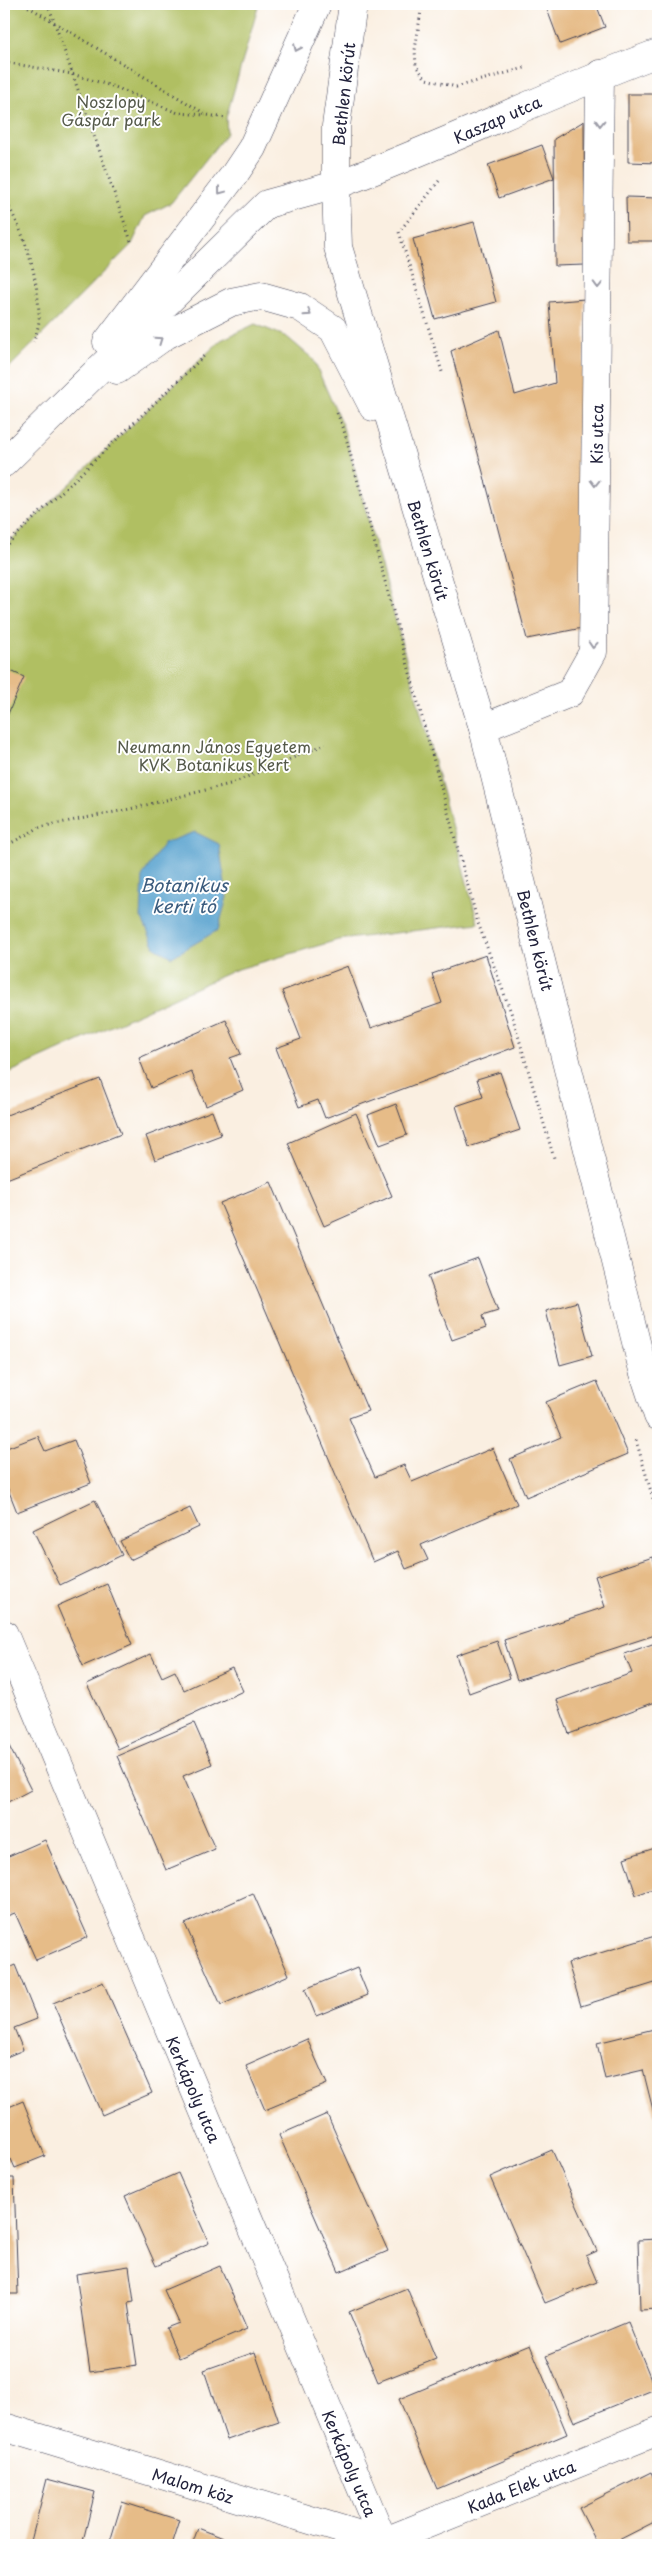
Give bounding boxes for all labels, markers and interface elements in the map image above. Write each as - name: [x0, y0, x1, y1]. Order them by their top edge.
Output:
- street label: Bethlen körút: [326, 41, 360, 147]
- one-way arrow: [293, 43, 303, 52]
- park label: Noszlopy Gáspár park: [61, 89, 161, 131]
- street label: Kaszap utca: [449, 89, 545, 149]
- one-way arrow: [595, 120, 605, 127]
- one-way arrow: [219, 185, 227, 194]
- one-way arrow: [593, 282, 603, 290]
- one-way arrow: [303, 307, 312, 316]
- one-way arrow: [154, 337, 163, 346]
- street label: Kis utca: [583, 404, 609, 464]
- one-way arrow: [590, 479, 601, 487]
- street label: Bethlen körút: [402, 497, 456, 604]
- one-way arrow: [588, 641, 599, 649]
- park label: Neumann János Egyetem KVK Botanikus Kert: [117, 734, 311, 776]
- water label: Botanikus kerti tó: [140, 871, 229, 919]
- street label: Bethlen körút: [512, 887, 560, 994]
- street label: Kerkápoly utca: [161, 2032, 227, 2146]
- street label: Kerkápoly utca: [317, 2406, 383, 2520]
- street label: Kada Elek utca: [463, 2453, 579, 2519]
- street label: Malom köz: [149, 2461, 237, 2509]

